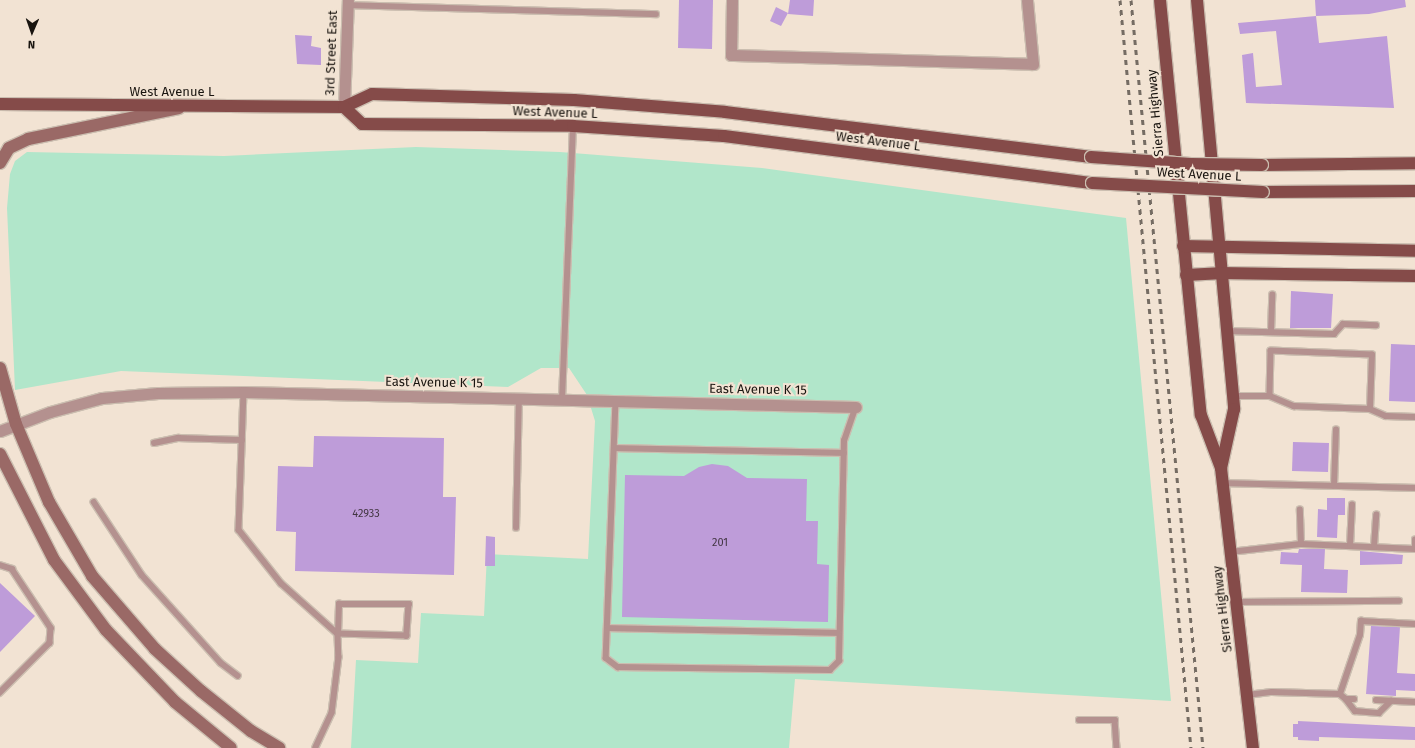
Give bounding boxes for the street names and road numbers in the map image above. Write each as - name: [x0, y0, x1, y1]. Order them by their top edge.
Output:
- street label: 3rd Street East: [323, 10, 341, 96]
- street label: Sierra Highway: [1144, 69, 1168, 157]
- street label: West Avenue L: [130, 84, 214, 100]
- street label: West Avenue L: [512, 104, 598, 122]
- street label: West Avenue L: [835, 129, 921, 155]
- street label: West Avenue L: [1156, 165, 1242, 185]
- street label: East Avenue K 15: [385, 374, 483, 392]
- street label: East Avenue K 15: [709, 381, 807, 399]
- street label: Sierra Highway: [1210, 565, 1236, 653]

